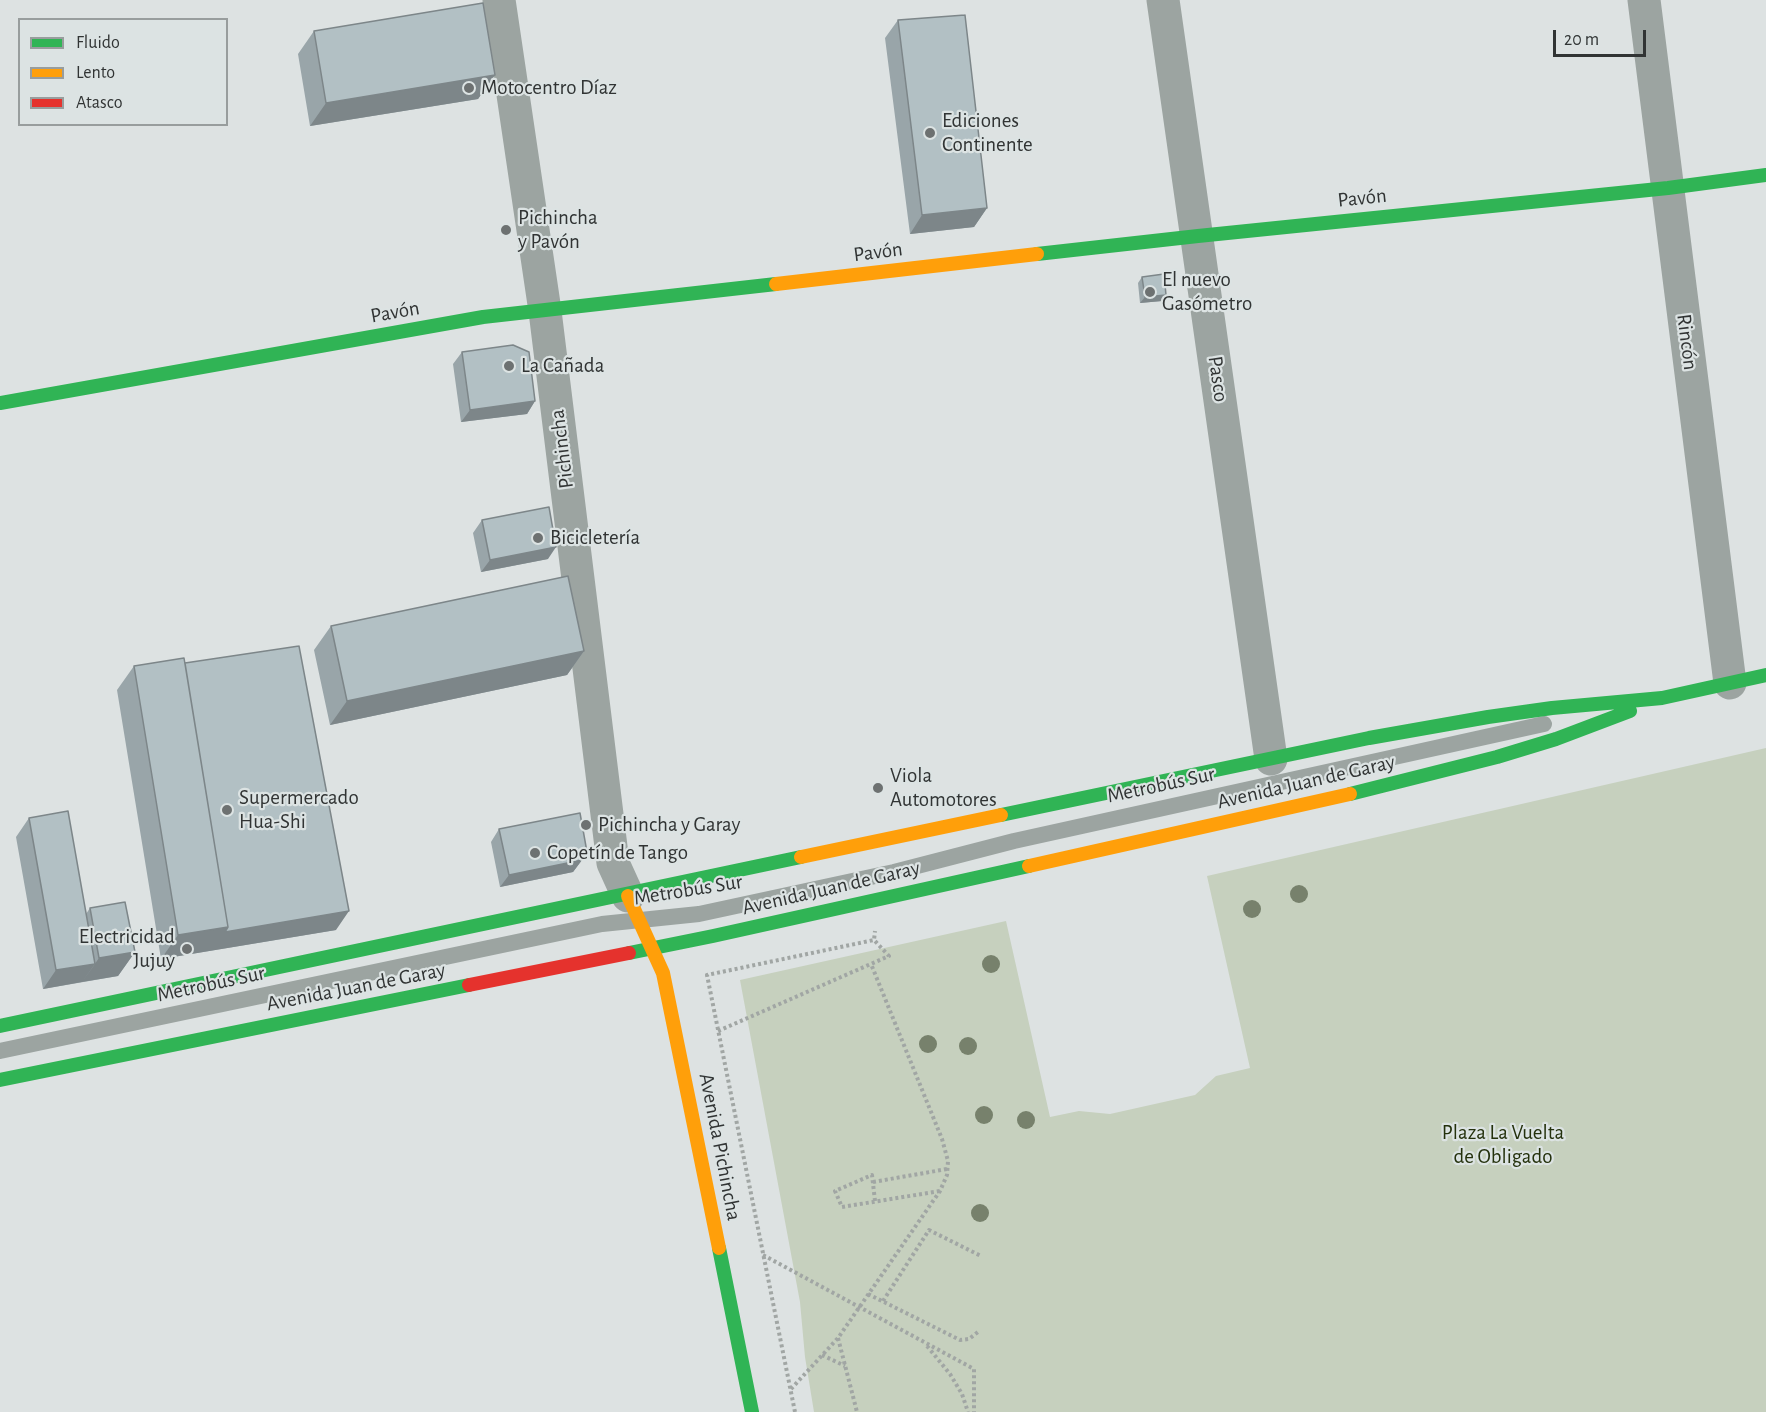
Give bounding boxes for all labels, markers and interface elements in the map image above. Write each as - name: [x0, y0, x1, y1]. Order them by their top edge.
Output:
- legend: [18, 18, 228, 126]
- scale bar: [1556, 18, 1649, 56]
- text: 20 m: [1564, 31, 1599, 49]
- text: Fluido: [76, 34, 120, 52]
- text: Lento: [76, 64, 115, 82]
- place label: Motocentro Díaz: [481, 75, 617, 101]
- marker: Motocentro Díaz: [462, 81, 476, 95]
- text: Atasco: [76, 94, 123, 112]
- place label: Ediciones Continente: [942, 108, 1033, 158]
- marker: Ediciones Continente: [923, 126, 937, 140]
- street label: Pavón: [1336, 183, 1388, 213]
- place label: Pichincha y Pavón: [518, 205, 598, 255]
- marker: Pichincha y Pavón: [499, 223, 513, 237]
- street label: Pavón: [852, 236, 904, 268]
- place label: El nuevo Gasómetro: [1162, 267, 1252, 317]
- marker: El nuevo Gasómetro: [1143, 285, 1157, 299]
- street label: Pavón: [369, 295, 421, 329]
- street label: Rincón: [1671, 312, 1703, 372]
- place label: La Cañada: [521, 353, 604, 379]
- street label: Pasco: [1202, 354, 1234, 404]
- marker: La Cañada: [502, 359, 516, 373]
- street label: Pichincha: [545, 408, 579, 490]
- place label: Bicicletería: [550, 525, 640, 551]
- marker: Bicicletería: [531, 531, 545, 545]
- street label: Avenida Juan de Garay: [1215, 749, 1397, 815]
- street label: Metrobús Sur: [1105, 761, 1217, 809]
- place label: Viola Automotores: [890, 763, 997, 813]
- marker: Viola Automotores: [871, 781, 885, 795]
- place label: Supermercado Hua-Shi: [239, 785, 359, 835]
- marker: Supermercado Hua-Shi: [220, 803, 234, 817]
- place label: Pichincha y Garay: [598, 812, 740, 838]
- marker: Pichincha y Garay: [579, 818, 593, 832]
- place label: Copetín de Tango: [547, 840, 688, 866]
- marker: Copetín de Tango: [528, 846, 542, 860]
- street label: Avenida Juan de Garay: [740, 855, 922, 921]
- street label: Metrobús Sur: [632, 869, 744, 911]
- place label: Electricidad Jujuy: [79, 924, 175, 974]
- marker: Electricidad Jujuy: [180, 942, 194, 956]
- street label: Avenida Juan de Garay: [264, 957, 448, 1017]
- street label: Metrobús Sur: [155, 960, 267, 1008]
- street label: Avenida Pichincha: [693, 1071, 747, 1223]
- park label: Plaza La Vuelta de Obligado: [1442, 1120, 1564, 1170]

